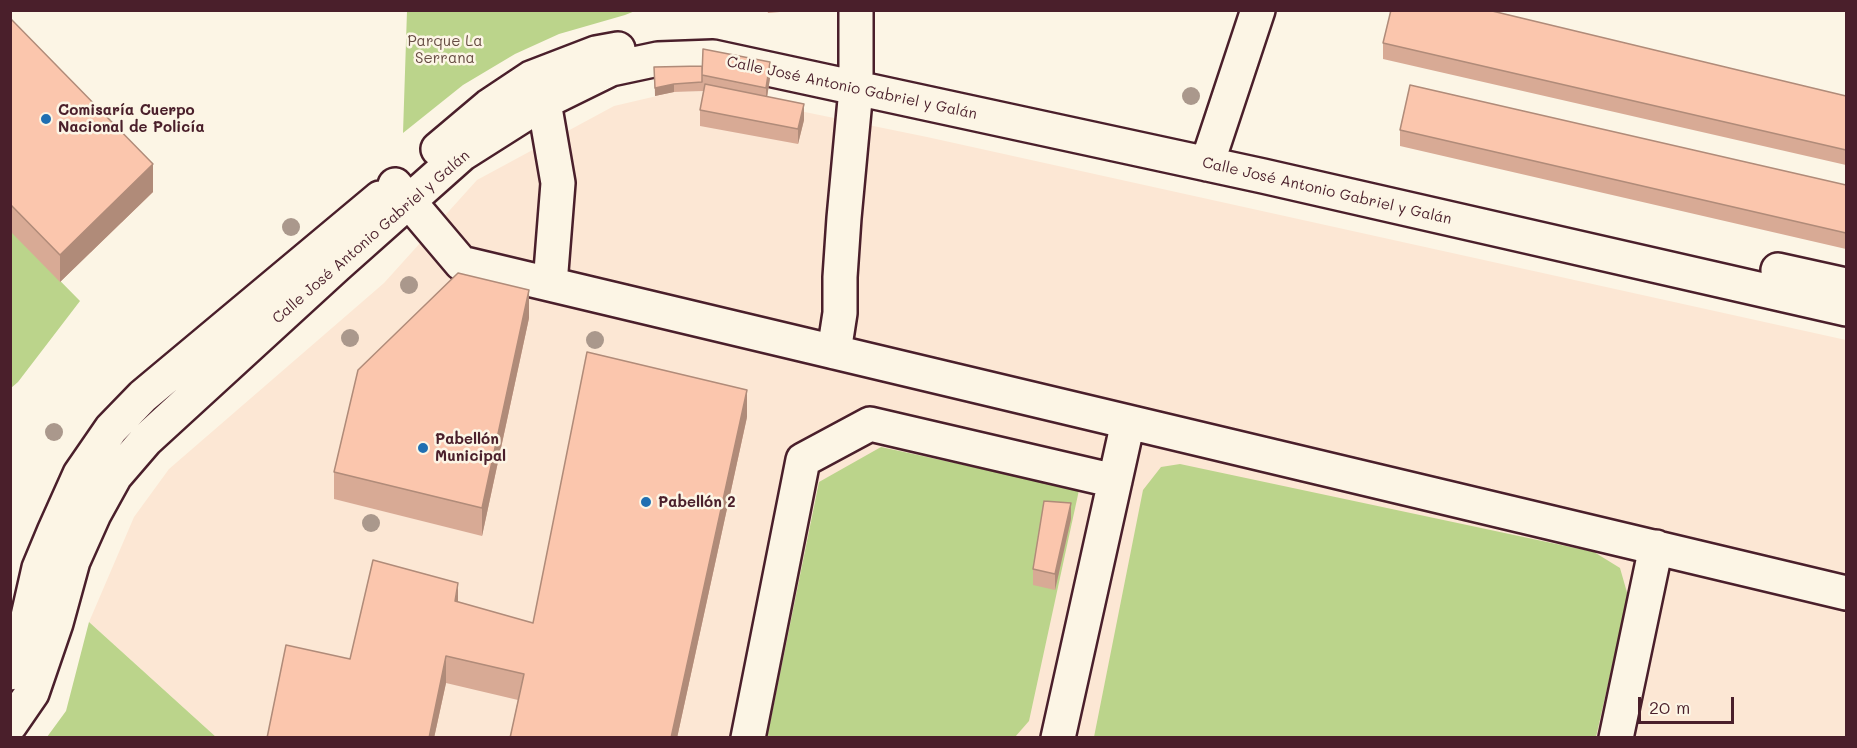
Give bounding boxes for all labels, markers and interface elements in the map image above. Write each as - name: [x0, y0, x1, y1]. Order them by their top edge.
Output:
- park label: Parque La Serrana: [407, 32, 483, 67]
- street label: Calle José Antonio Gabriel y Galán: [725, 53, 979, 123]
- place label: Comisaría Cuerpo Nacional de Policía: [58, 101, 205, 136]
- marker: Comisaría Cuerpo Nacional de Policía: [39, 112, 53, 126]
- street label: Calle José Antonio Gabriel y Galán: [269, 146, 473, 328]
- street label: Calle José Antonio Gabriel y Galán: [1201, 153, 1453, 229]
- place label: Pabellón Municipal: [435, 430, 506, 465]
- marker: Pabellón Municipal: [416, 441, 430, 455]
- place label: Pabellón 2: [658, 493, 736, 511]
- marker: Pabellón 2: [639, 495, 653, 509]
- scale bar: [1641, 685, 1737, 723]
- text: 20 m: [1649, 695, 1690, 719]

